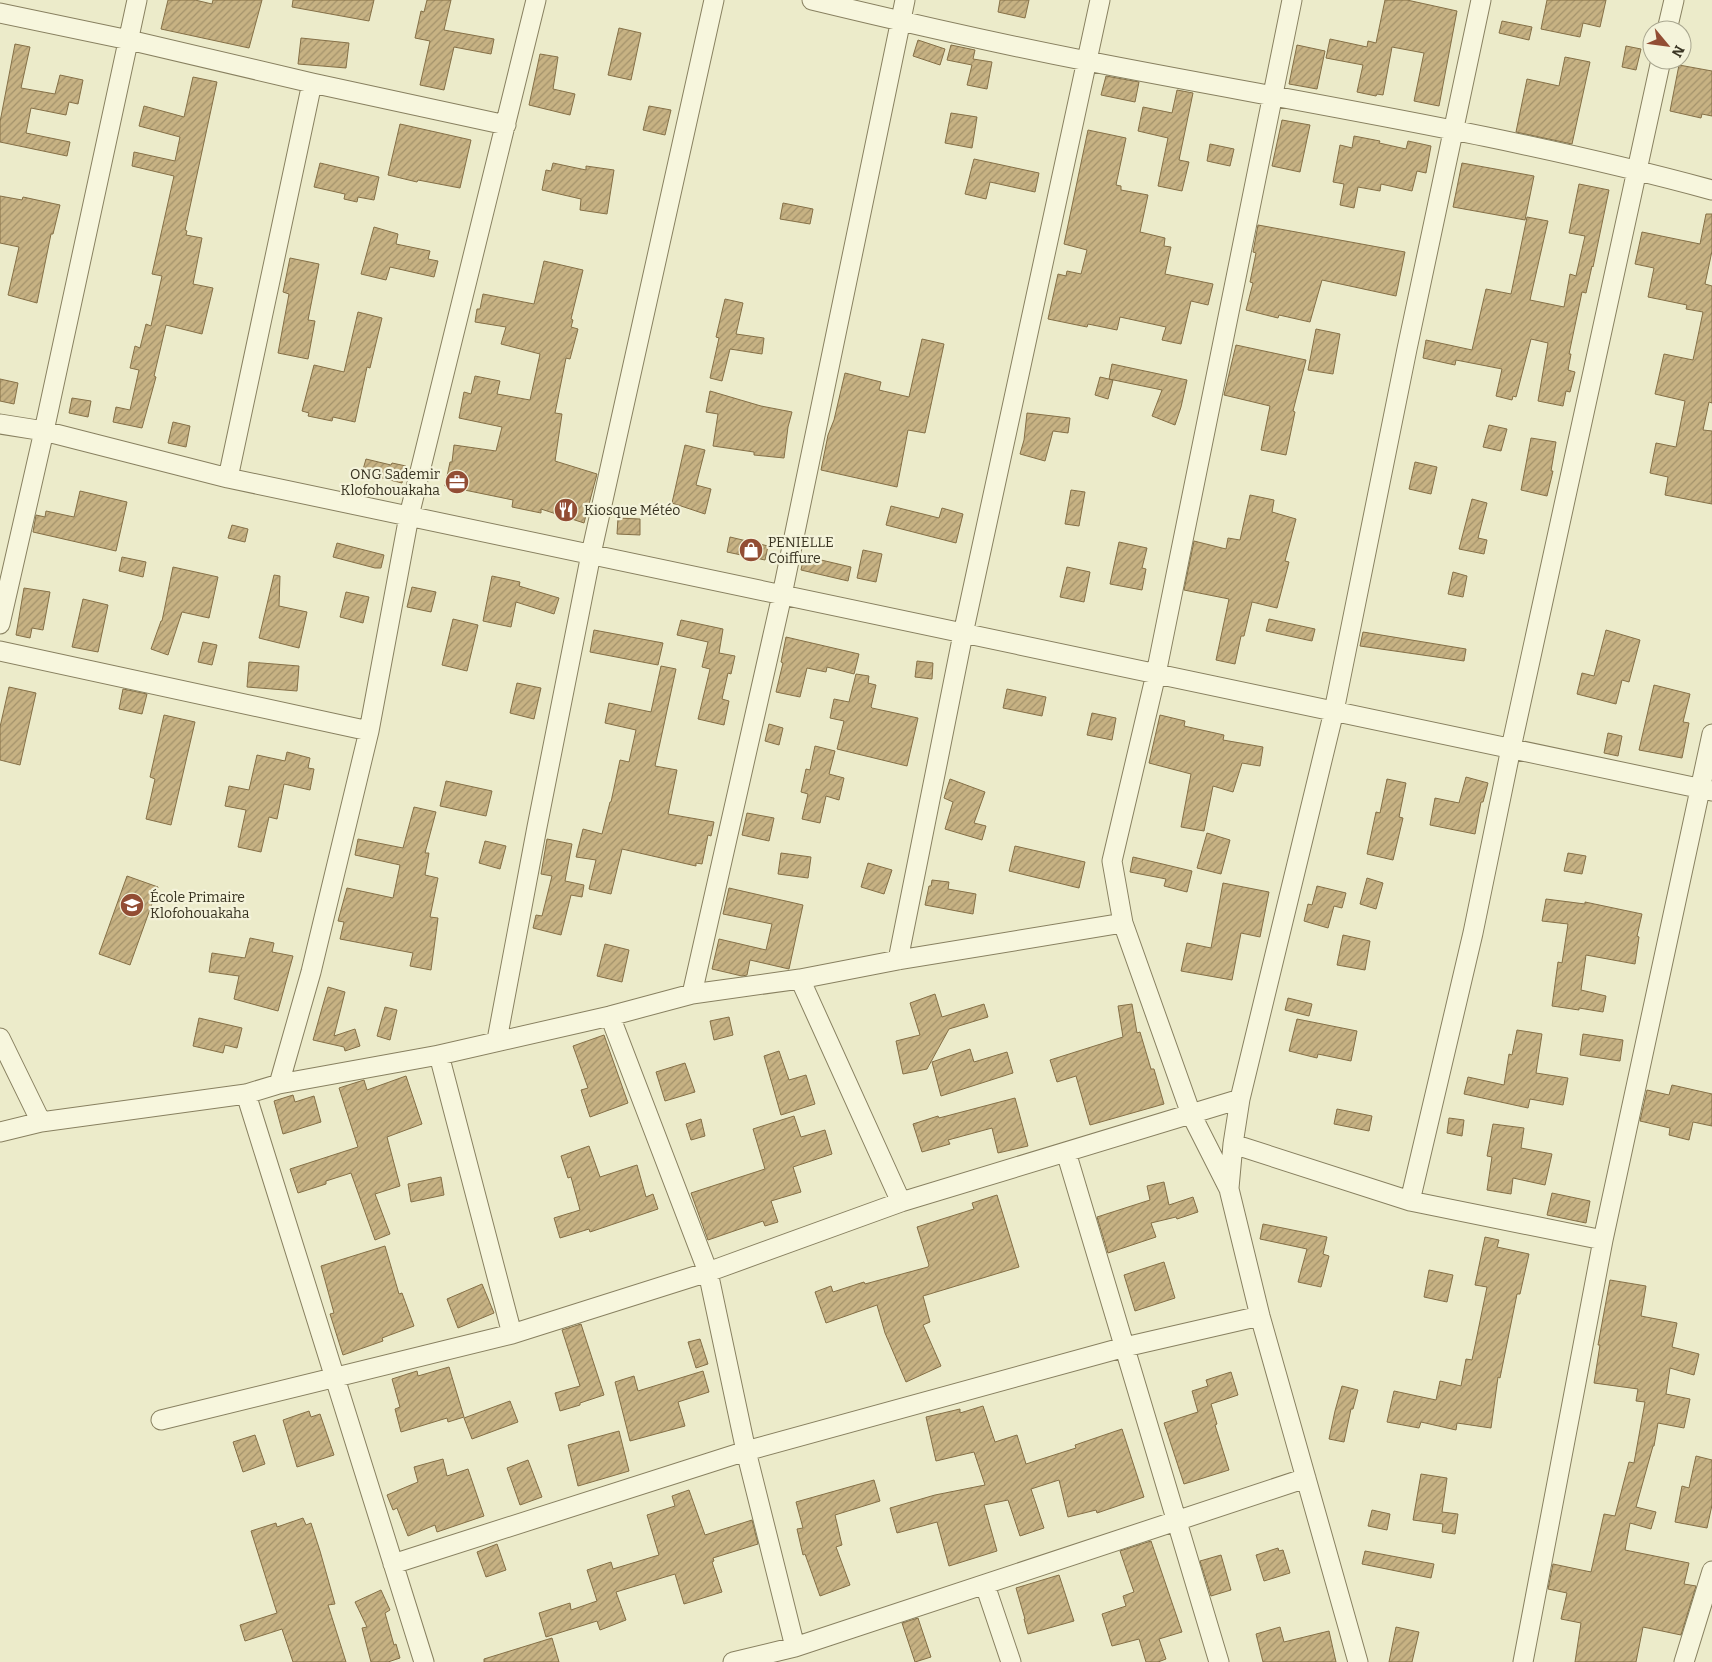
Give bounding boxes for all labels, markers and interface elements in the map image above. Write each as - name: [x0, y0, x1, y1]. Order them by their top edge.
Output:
- north arrow: [1642, 20, 1692, 70]
- text: N: [1668, 42, 1688, 60]
- place label: ONG Sademir Klofohouakaha: [341, 466, 440, 499]
- office icon: ONG Sademir Klofohouakaha: [444, 469, 470, 495]
- restaurant icon: Kiosque Météo: [553, 497, 579, 523]
- place label: Kiosque Météo: [584, 502, 680, 519]
- place label: PENIELLE Coiffure: [768, 534, 834, 567]
- shop icon: PENIELLE Coiffure: [738, 537, 764, 563]
- place label: École Primaire Klofohouakaha: [150, 888, 250, 922]
- school or university icon: École Primaire Klofohouakaha: [119, 892, 145, 918]

